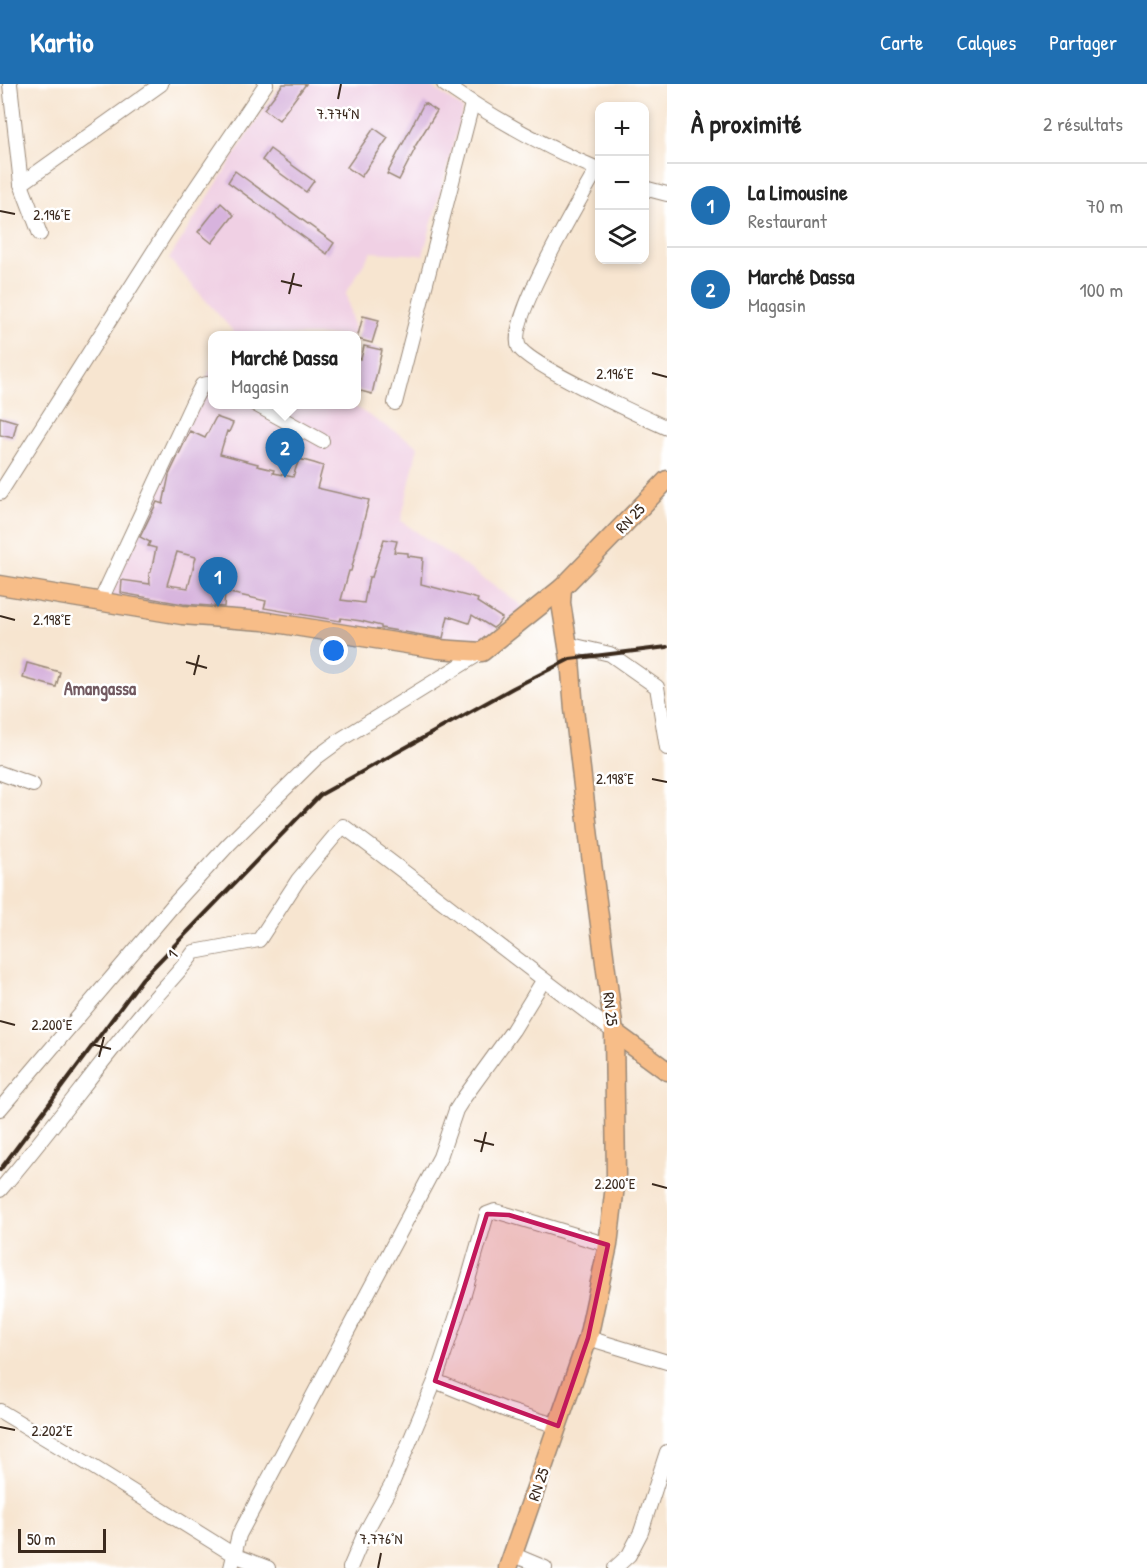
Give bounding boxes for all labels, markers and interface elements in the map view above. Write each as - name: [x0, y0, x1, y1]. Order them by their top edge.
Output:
- text: Kartio: [30, 23, 94, 61]
- text: Carte: [880, 28, 923, 57]
- text: Calques: [956, 28, 1016, 57]
- text: Partager: [1049, 28, 1117, 57]
- map controls: [595, 102, 649, 264]
- button: +: [595, 102, 649, 156]
- text: 7.774°N: [317, 103, 359, 124]
- text: À proximité: [691, 106, 802, 141]
- text: 2 résultats: [1043, 110, 1123, 137]
- button: −: [595, 156, 649, 210]
- text: La Limousine: [748, 177, 848, 207]
- text: 1: [707, 192, 714, 219]
- text: 70 m: [1086, 192, 1123, 219]
- text: 2.196°E: [33, 204, 71, 225]
- text: Restaurant: [748, 207, 827, 234]
- button: layers: [595, 210, 649, 264]
- text: Marché Dassa: [748, 261, 854, 291]
- text: 2: [706, 276, 715, 303]
- text: 100 m: [1080, 276, 1123, 303]
- text: Magasin: [748, 291, 806, 318]
- popup: [208, 331, 361, 409]
- text: Marché Dassa: [231, 342, 338, 372]
- text: 2.196°E: [596, 363, 634, 384]
- text: Magasin: [231, 372, 289, 399]
- pin: 2: [266, 428, 304, 478]
- street label: RN 25: [610, 498, 650, 538]
- pin: 1: [198, 558, 238, 607]
- text: 2.198°E: [33, 609, 71, 630]
- your location: [319, 636, 348, 665]
- district label: Amangassa: [64, 676, 137, 702]
- text: 2.198°E: [596, 768, 634, 789]
- street label: 1: [162, 945, 183, 963]
- street label: RN 25: [598, 991, 624, 1027]
- text: 2.200°E: [32, 1014, 73, 1035]
- text: 2.200°E: [595, 1173, 636, 1194]
- text: 2.202°E: [31, 1420, 73, 1441]
- street label: RN 25: [522, 1464, 554, 1504]
- scale bar: [18, 1526, 106, 1554]
- text: 50 m: [27, 1528, 56, 1550]
- text: 7.776°N: [360, 1528, 402, 1549]

